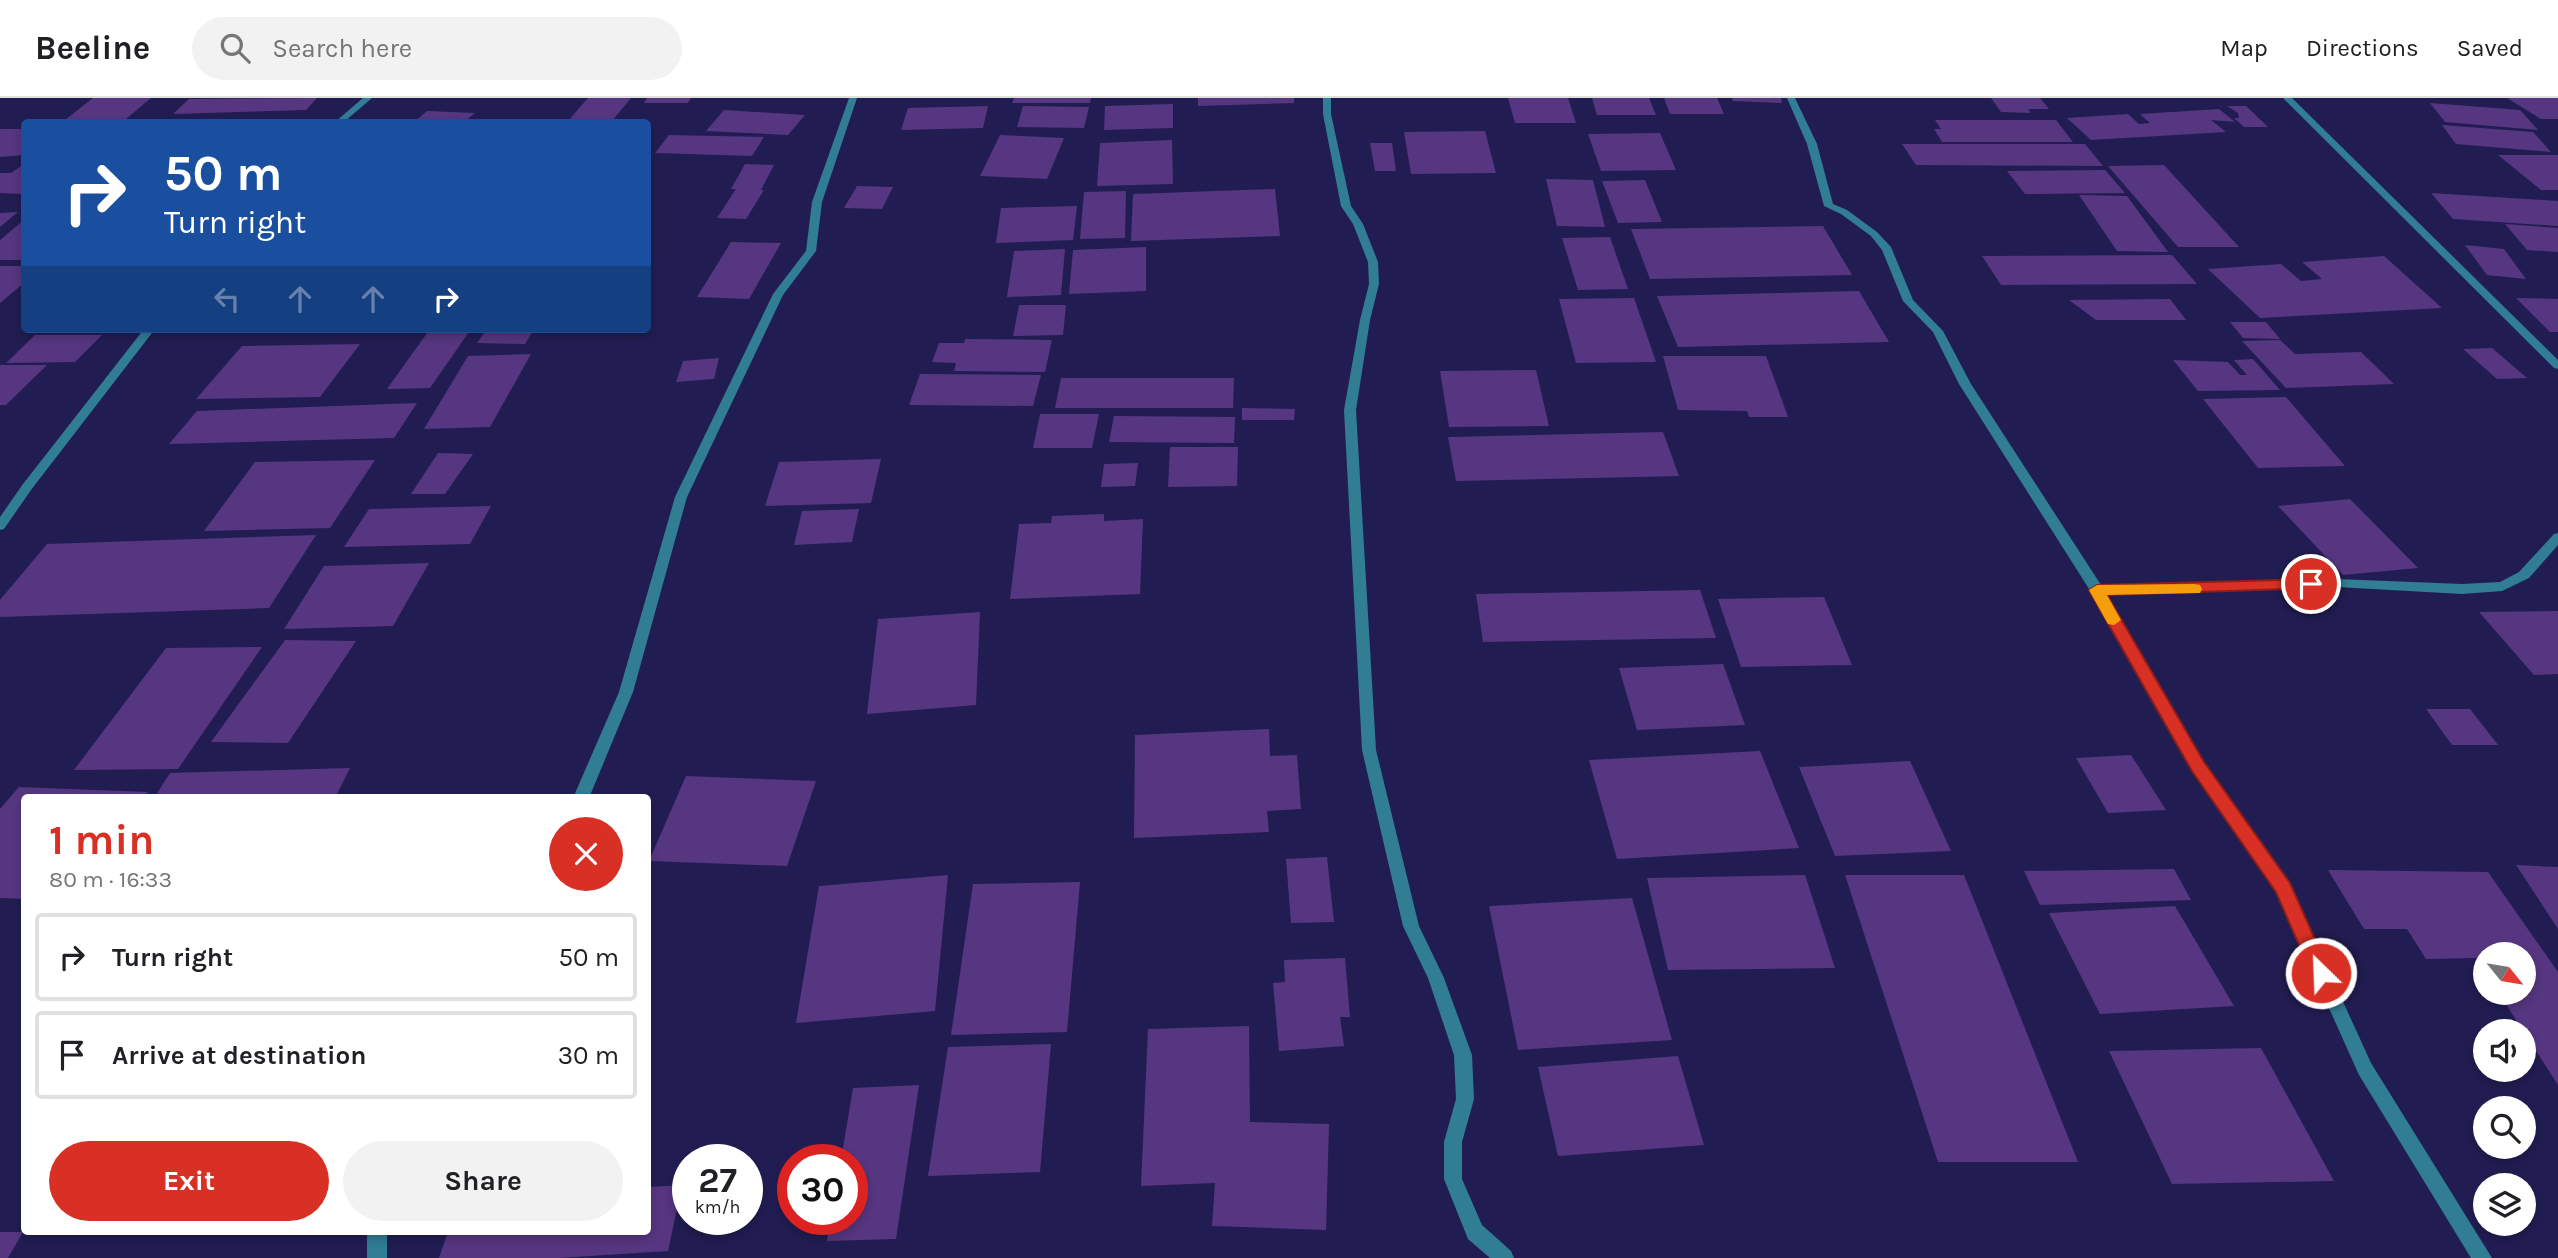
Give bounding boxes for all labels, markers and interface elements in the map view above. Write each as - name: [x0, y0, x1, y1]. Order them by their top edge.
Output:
- search box: [192, 17, 682, 80]
- text: Beeline: [35, 29, 150, 67]
- icon: search: [216, 29, 254, 67]
- text: Search here: [272, 33, 412, 64]
- text: Map: [2220, 34, 2268, 62]
- text: Directions: [2306, 34, 2419, 62]
- text: Saved: [2457, 34, 2523, 62]
- text: 50 m: [164, 145, 282, 202]
- icon: right: [49, 147, 140, 238]
- text: Turn right: [164, 204, 306, 241]
- icon: left: [208, 280, 246, 318]
- icon: ahead: [281, 280, 319, 318]
- icon: ahead: [354, 280, 392, 318]
- icon: right: [427, 280, 465, 318]
- pin: [2281, 554, 2341, 614]
- icon: arrive: [2292, 565, 2330, 603]
- text: 1 min: [49, 815, 154, 865]
- button: close: [549, 817, 623, 891]
- text: 80 m · 16:33: [49, 866, 172, 893]
- position arrow: [2284, 936, 2358, 1010]
- icon: right: [53, 938, 91, 976]
- text: Turn right: [112, 942, 233, 973]
- text: 50 m: [558, 942, 619, 973]
- north arrow: [2473, 942, 2536, 1004]
- map controls: [2473, 942, 2536, 1236]
- button: sound: [2473, 1019, 2536, 1082]
- icon: arrive: [53, 1036, 91, 1074]
- text: Arrive at destination: [112, 1040, 366, 1071]
- text: 30 m: [558, 1040, 619, 1071]
- button: search: [2473, 1096, 2536, 1159]
- button: Exit: [49, 1141, 329, 1221]
- button: Share: [343, 1141, 623, 1221]
- speed limit sign: 30: [777, 1144, 868, 1235]
- text: 27: [698, 1160, 737, 1201]
- button: layers: [2473, 1173, 2536, 1236]
- text: km/h: [695, 1196, 740, 1218]

